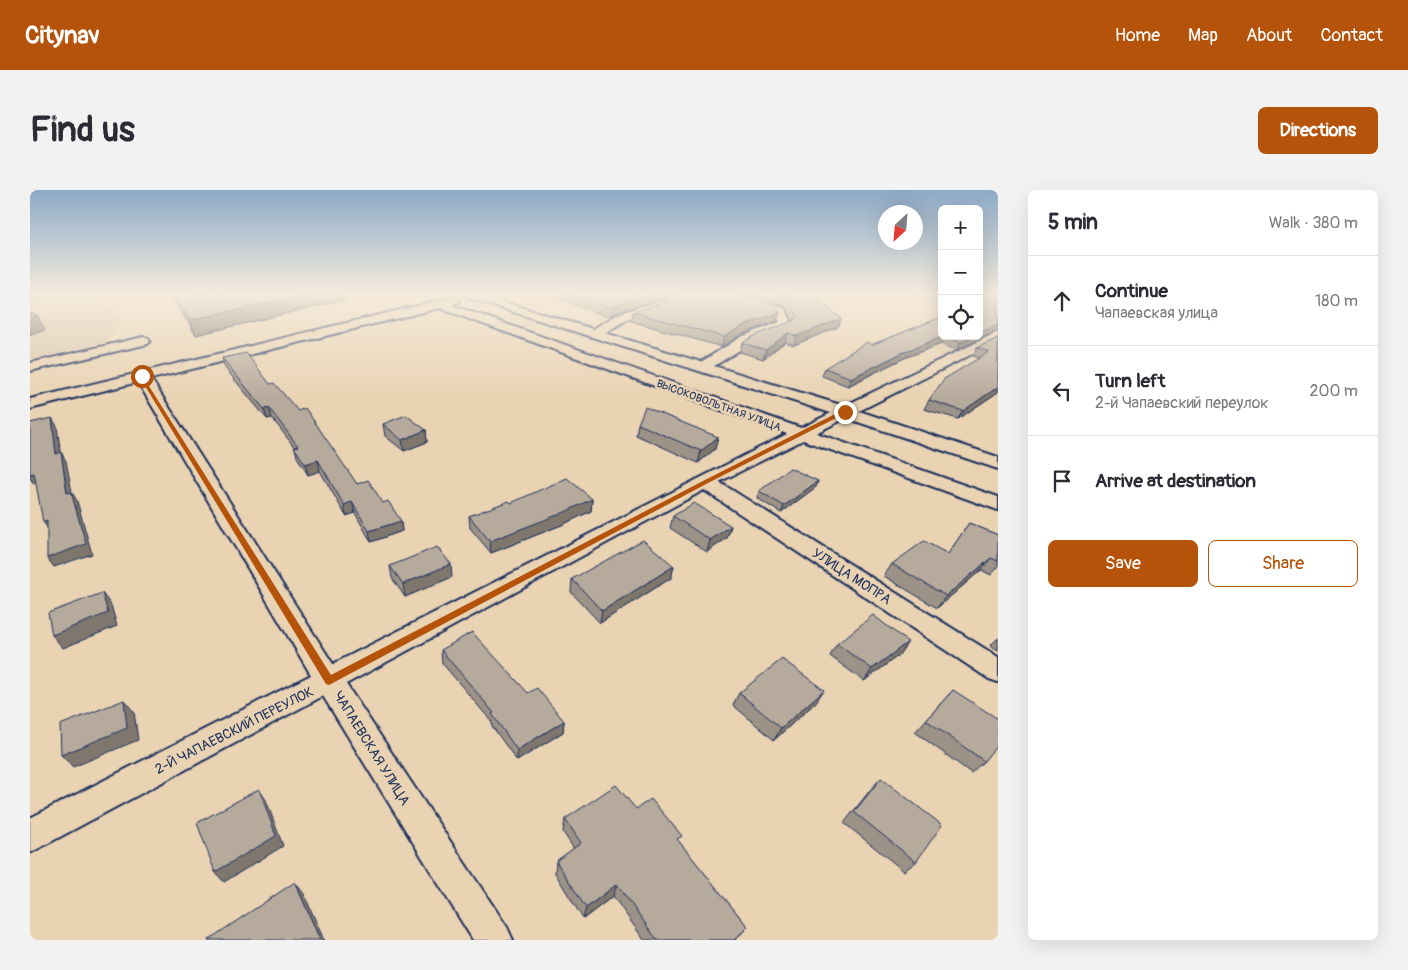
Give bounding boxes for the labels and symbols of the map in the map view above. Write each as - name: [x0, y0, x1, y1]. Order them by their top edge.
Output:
- north arrow: [878, 205, 923, 250]
- route start: [131, 365, 154, 388]
- street label: ВЫСОКОВОЛЬТНАЯ УЛИЦА: [655, 377, 783, 434]
- route end: [834, 401, 857, 424]
- street label: УЛИЦА МОПРА: [809, 545, 894, 608]
- street label: 2-Й ЧАПАЕВСКИЙ ПЕРЕУЛОК: [152, 683, 316, 778]
- street label: ЧАПАЕВСКАЯ УЛИЦА: [330, 688, 414, 808]

